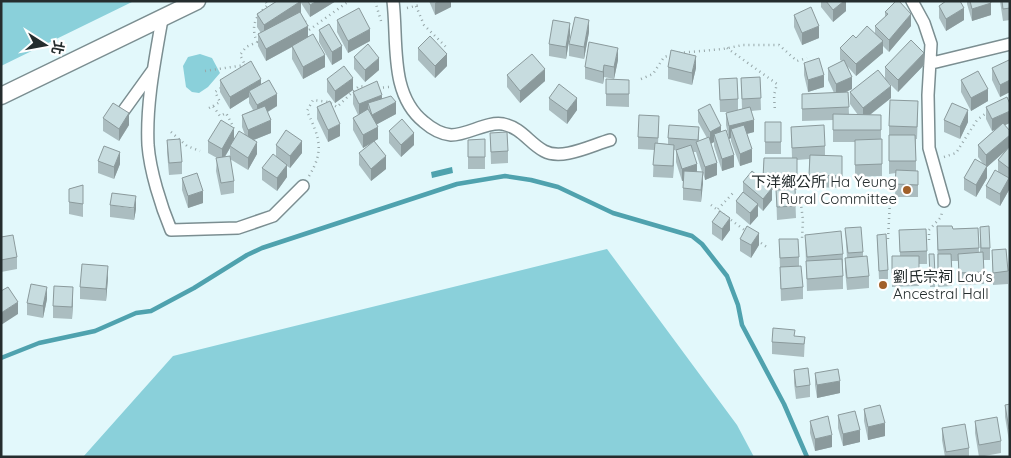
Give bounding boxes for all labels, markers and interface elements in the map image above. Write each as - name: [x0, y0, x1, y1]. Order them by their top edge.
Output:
- north arrow: [20, 20, 70, 70]
- text: 北: [48, 39, 68, 56]
- place label: 下洋鄉公所 Ha Yeung Rural Committee: [751, 172, 897, 208]
- marker: 下洋鄉公所 Ha Yeung Rural Committee: [901, 184, 913, 196]
- place label: 劉氏宗祠 Lau's Ancestral Hall: [893, 267, 992, 303]
- marker: 劉氏宗祠 Lau's Ancestral Hall: [877, 279, 889, 291]

